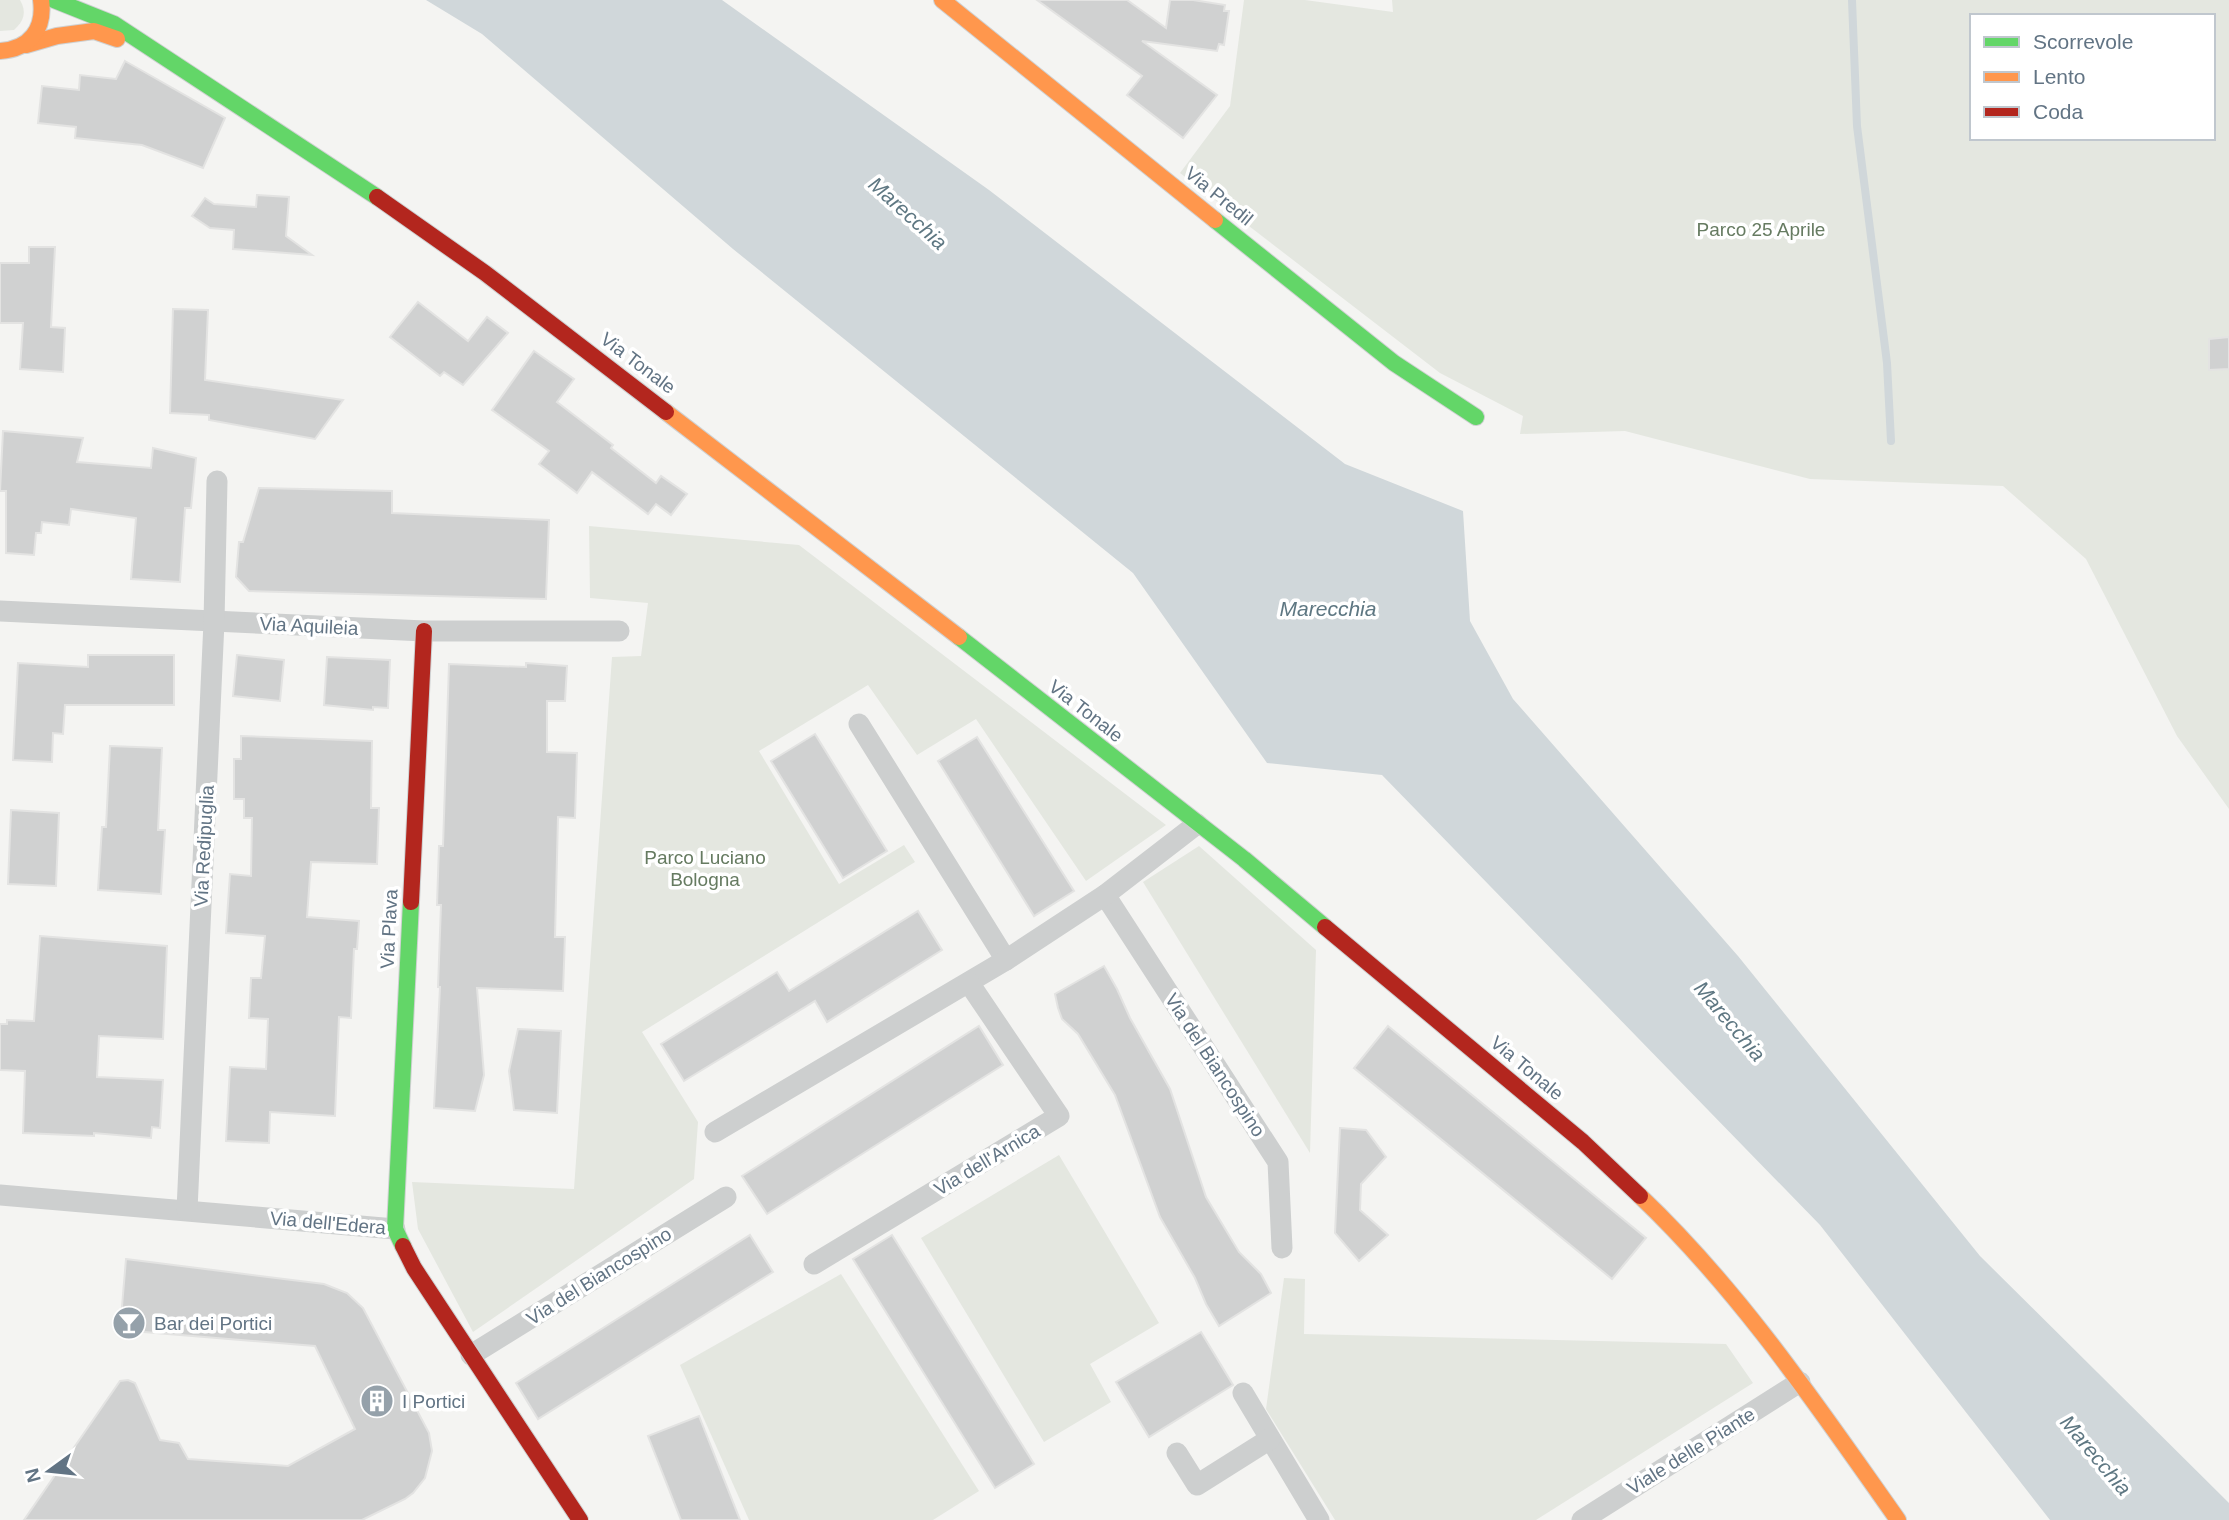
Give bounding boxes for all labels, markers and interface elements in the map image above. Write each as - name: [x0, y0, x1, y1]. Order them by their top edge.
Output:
- legend: [1970, 14, 2215, 140]
- text: Scorrevole: [2033, 30, 2133, 53]
- text: Lento: [2033, 65, 2086, 88]
- text: Coda: [2033, 100, 2084, 123]
- street label: Via Predil: [1181, 162, 1257, 230]
- water label: Marecchia: [864, 172, 952, 254]
- park label: Parco 25 Aprile: [1697, 219, 1825, 240]
- street label: Via Tonale: [597, 328, 679, 398]
- water label: Marecchia: [1280, 597, 1376, 620]
- street label: Via Aquileia: [259, 613, 359, 639]
- street label: Via Tonale: [1045, 676, 1127, 746]
- street label: Via Redipuglia: [190, 784, 218, 908]
- park label: Parco Luciano Bologna: [644, 847, 766, 890]
- street label: Via Plava: [376, 888, 402, 969]
- water label: Marecchia: [1690, 977, 1770, 1065]
- street label: Via del Biancospino: [1161, 989, 1269, 1141]
- street label: Via Tonale: [1487, 1032, 1567, 1104]
- street label: Via dell'Arnica: [930, 1120, 1044, 1200]
- street label: Via dell'Edera: [269, 1207, 387, 1239]
- street label: Via del Biancospino: [523, 1223, 675, 1329]
- bar icon: Bar dei Portici: [110, 1304, 148, 1342]
- place label: Bar dei Portici: [154, 1313, 272, 1334]
- building icon: I Portici: [358, 1382, 396, 1420]
- place label: I Portici: [402, 1391, 465, 1412]
- street label: Viale delle Piante: [1623, 1403, 1759, 1499]
- water label: Marecchia: [2056, 1411, 2136, 1499]
- north arrow: [14, 1436, 84, 1506]
- text: N: [21, 1466, 45, 1485]

